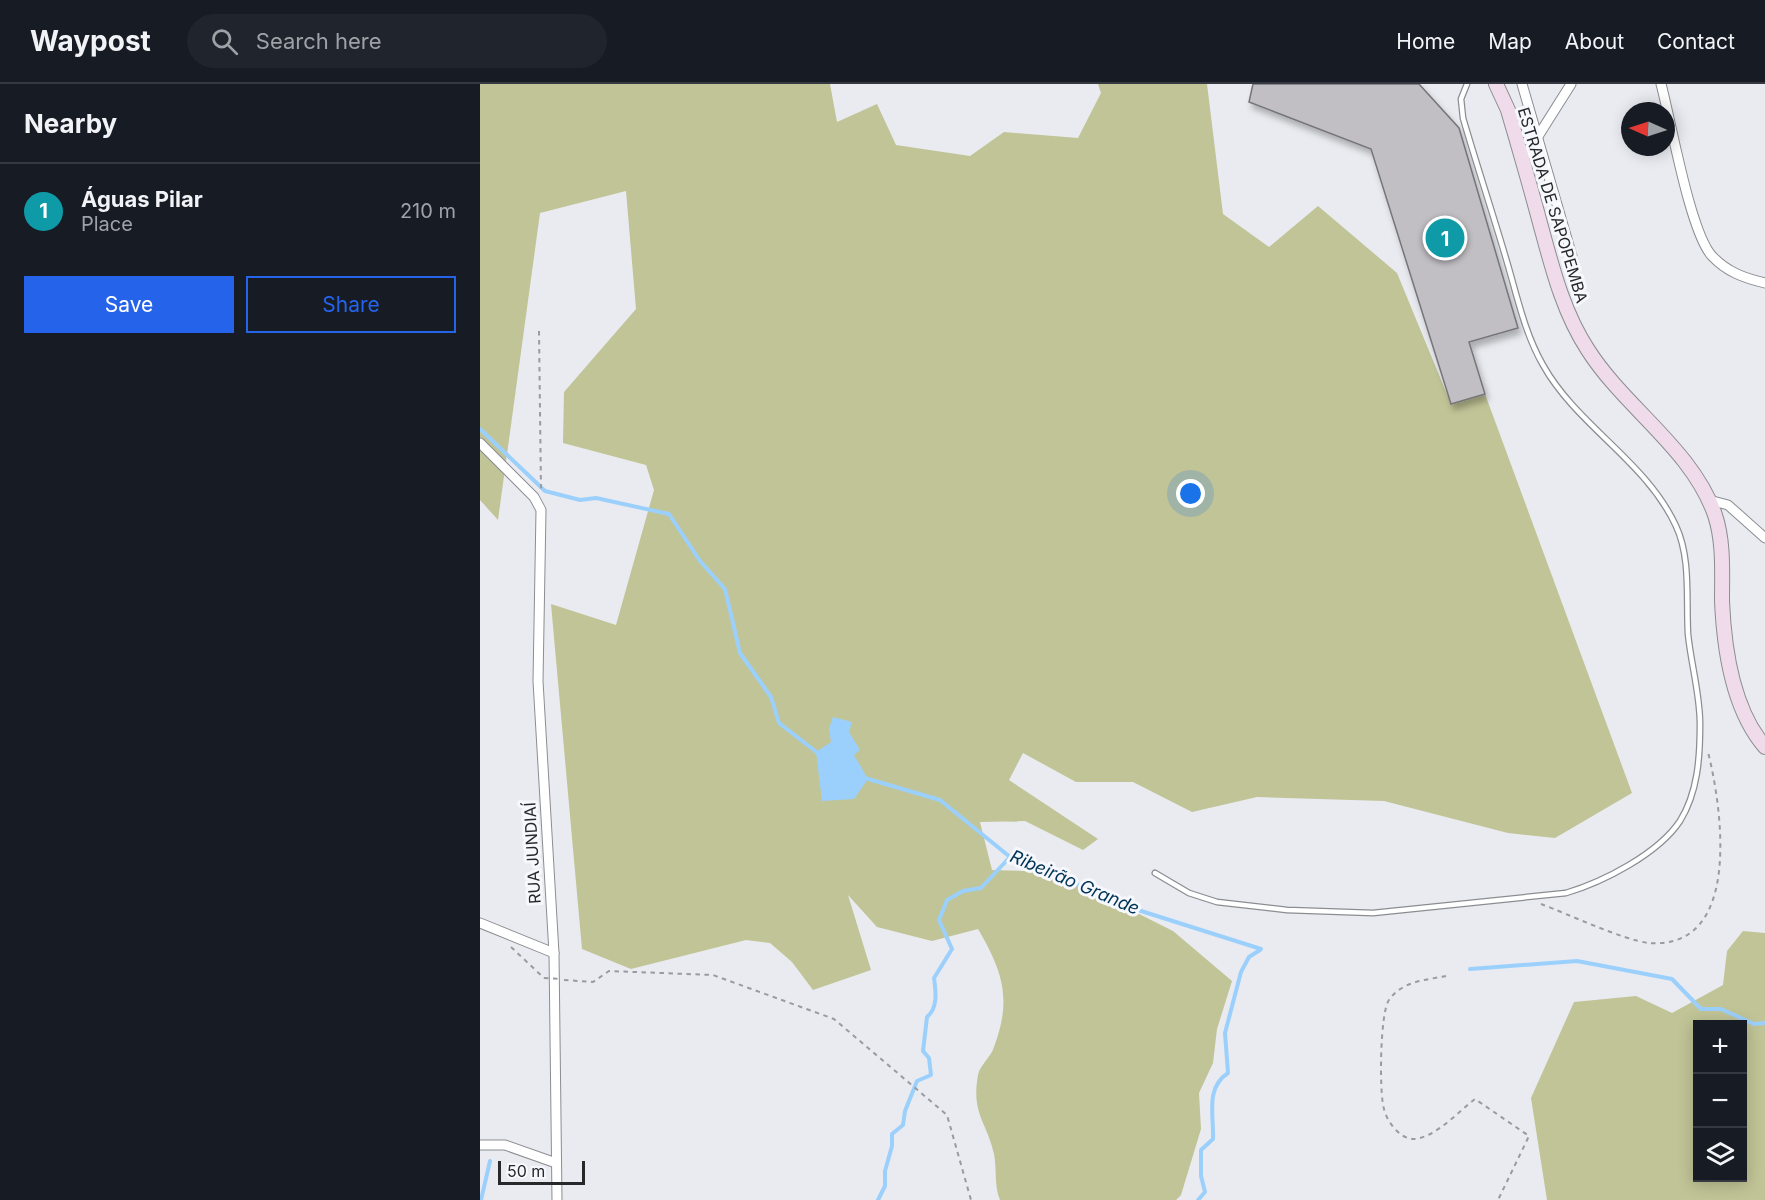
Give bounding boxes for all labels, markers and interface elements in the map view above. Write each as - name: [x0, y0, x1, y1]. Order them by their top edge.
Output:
- search box: [187, 14, 607, 68]
- text: Waypost: [30, 24, 151, 58]
- icon: search: [208, 25, 241, 58]
- text: Search here: [256, 28, 382, 54]
- text: Home: [1396, 29, 1455, 54]
- text: Map: [1488, 29, 1532, 54]
- text: About: [1565, 29, 1624, 54]
- text: Contact: [1657, 29, 1735, 54]
- north arrow: [1621, 102, 1675, 156]
- street label: ESTRADA DE SAPOPEMBA: [1514, 105, 1592, 305]
- text: Nearby: [24, 108, 117, 139]
- text: Águas Pilar: [81, 186, 203, 212]
- text: 1: [39, 199, 48, 223]
- text: 210 m: [400, 199, 456, 223]
- text: Place: [81, 212, 133, 236]
- pin: 1: [1426, 216, 1464, 260]
- button: Save: [24, 276, 234, 333]
- button: Share: [246, 276, 456, 333]
- your location: [1176, 479, 1205, 508]
- street label: RUA JUNDIAÍ: [519, 801, 545, 904]
- water label: Ribeirão Grande: [1007, 845, 1143, 919]
- map controls: [1693, 1020, 1747, 1182]
- button: +: [1693, 1020, 1747, 1074]
- button: −: [1693, 1074, 1747, 1128]
- button: layers: [1693, 1128, 1747, 1182]
- scale bar: [498, 1158, 585, 1186]
- text: 50 m: [507, 1161, 545, 1181]

